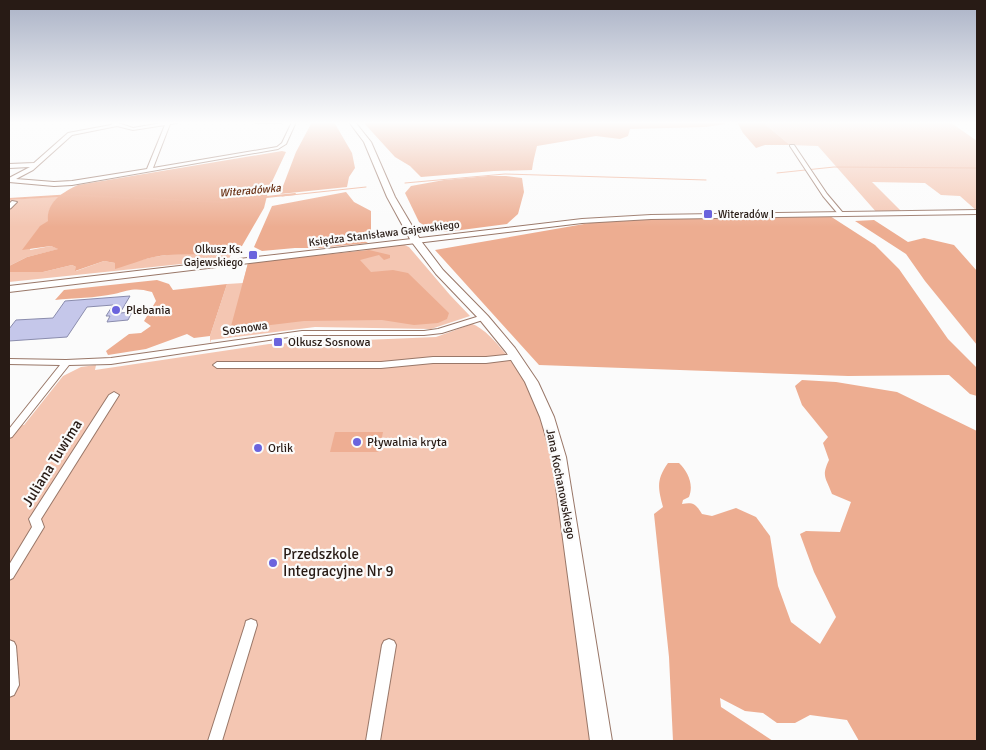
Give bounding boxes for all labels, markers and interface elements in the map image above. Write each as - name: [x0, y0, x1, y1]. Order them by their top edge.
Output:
- water label: Witeradówka: [219, 181, 282, 200]
- marker: Witeradów I: [702, 208, 714, 220]
- place label: Witeradów I: [718, 208, 774, 221]
- street label: Księdza Stanisława Gajewskiego: [308, 218, 461, 249]
- place label: Olkusz Ks. Gajewskiego: [184, 243, 243, 269]
- marker: Olkusz Ks. Gajewskiego: [247, 249, 259, 261]
- place label: Plebania: [126, 303, 171, 318]
- marker: Plebania: [110, 304, 122, 316]
- street label: Sosnowa: [222, 318, 269, 339]
- place label: Olkusz Sosnowa: [288, 335, 371, 350]
- marker: Olkusz Sosnowa: [272, 336, 284, 348]
- street label: Juliana Tuwima: [18, 416, 86, 510]
- street label: Jana Kochanowskiego: [542, 428, 579, 541]
- place label: Pływalnia kryta: [367, 435, 447, 450]
- marker: Pływalnia kryta: [351, 436, 363, 448]
- place label: Orlik: [268, 441, 293, 456]
- marker: Orlik: [252, 442, 264, 454]
- place label: Przedszkole Integracyjne Nr 9: [283, 545, 394, 580]
- marker: Przedszkole Integracyjne Nr 9: [267, 557, 279, 569]

